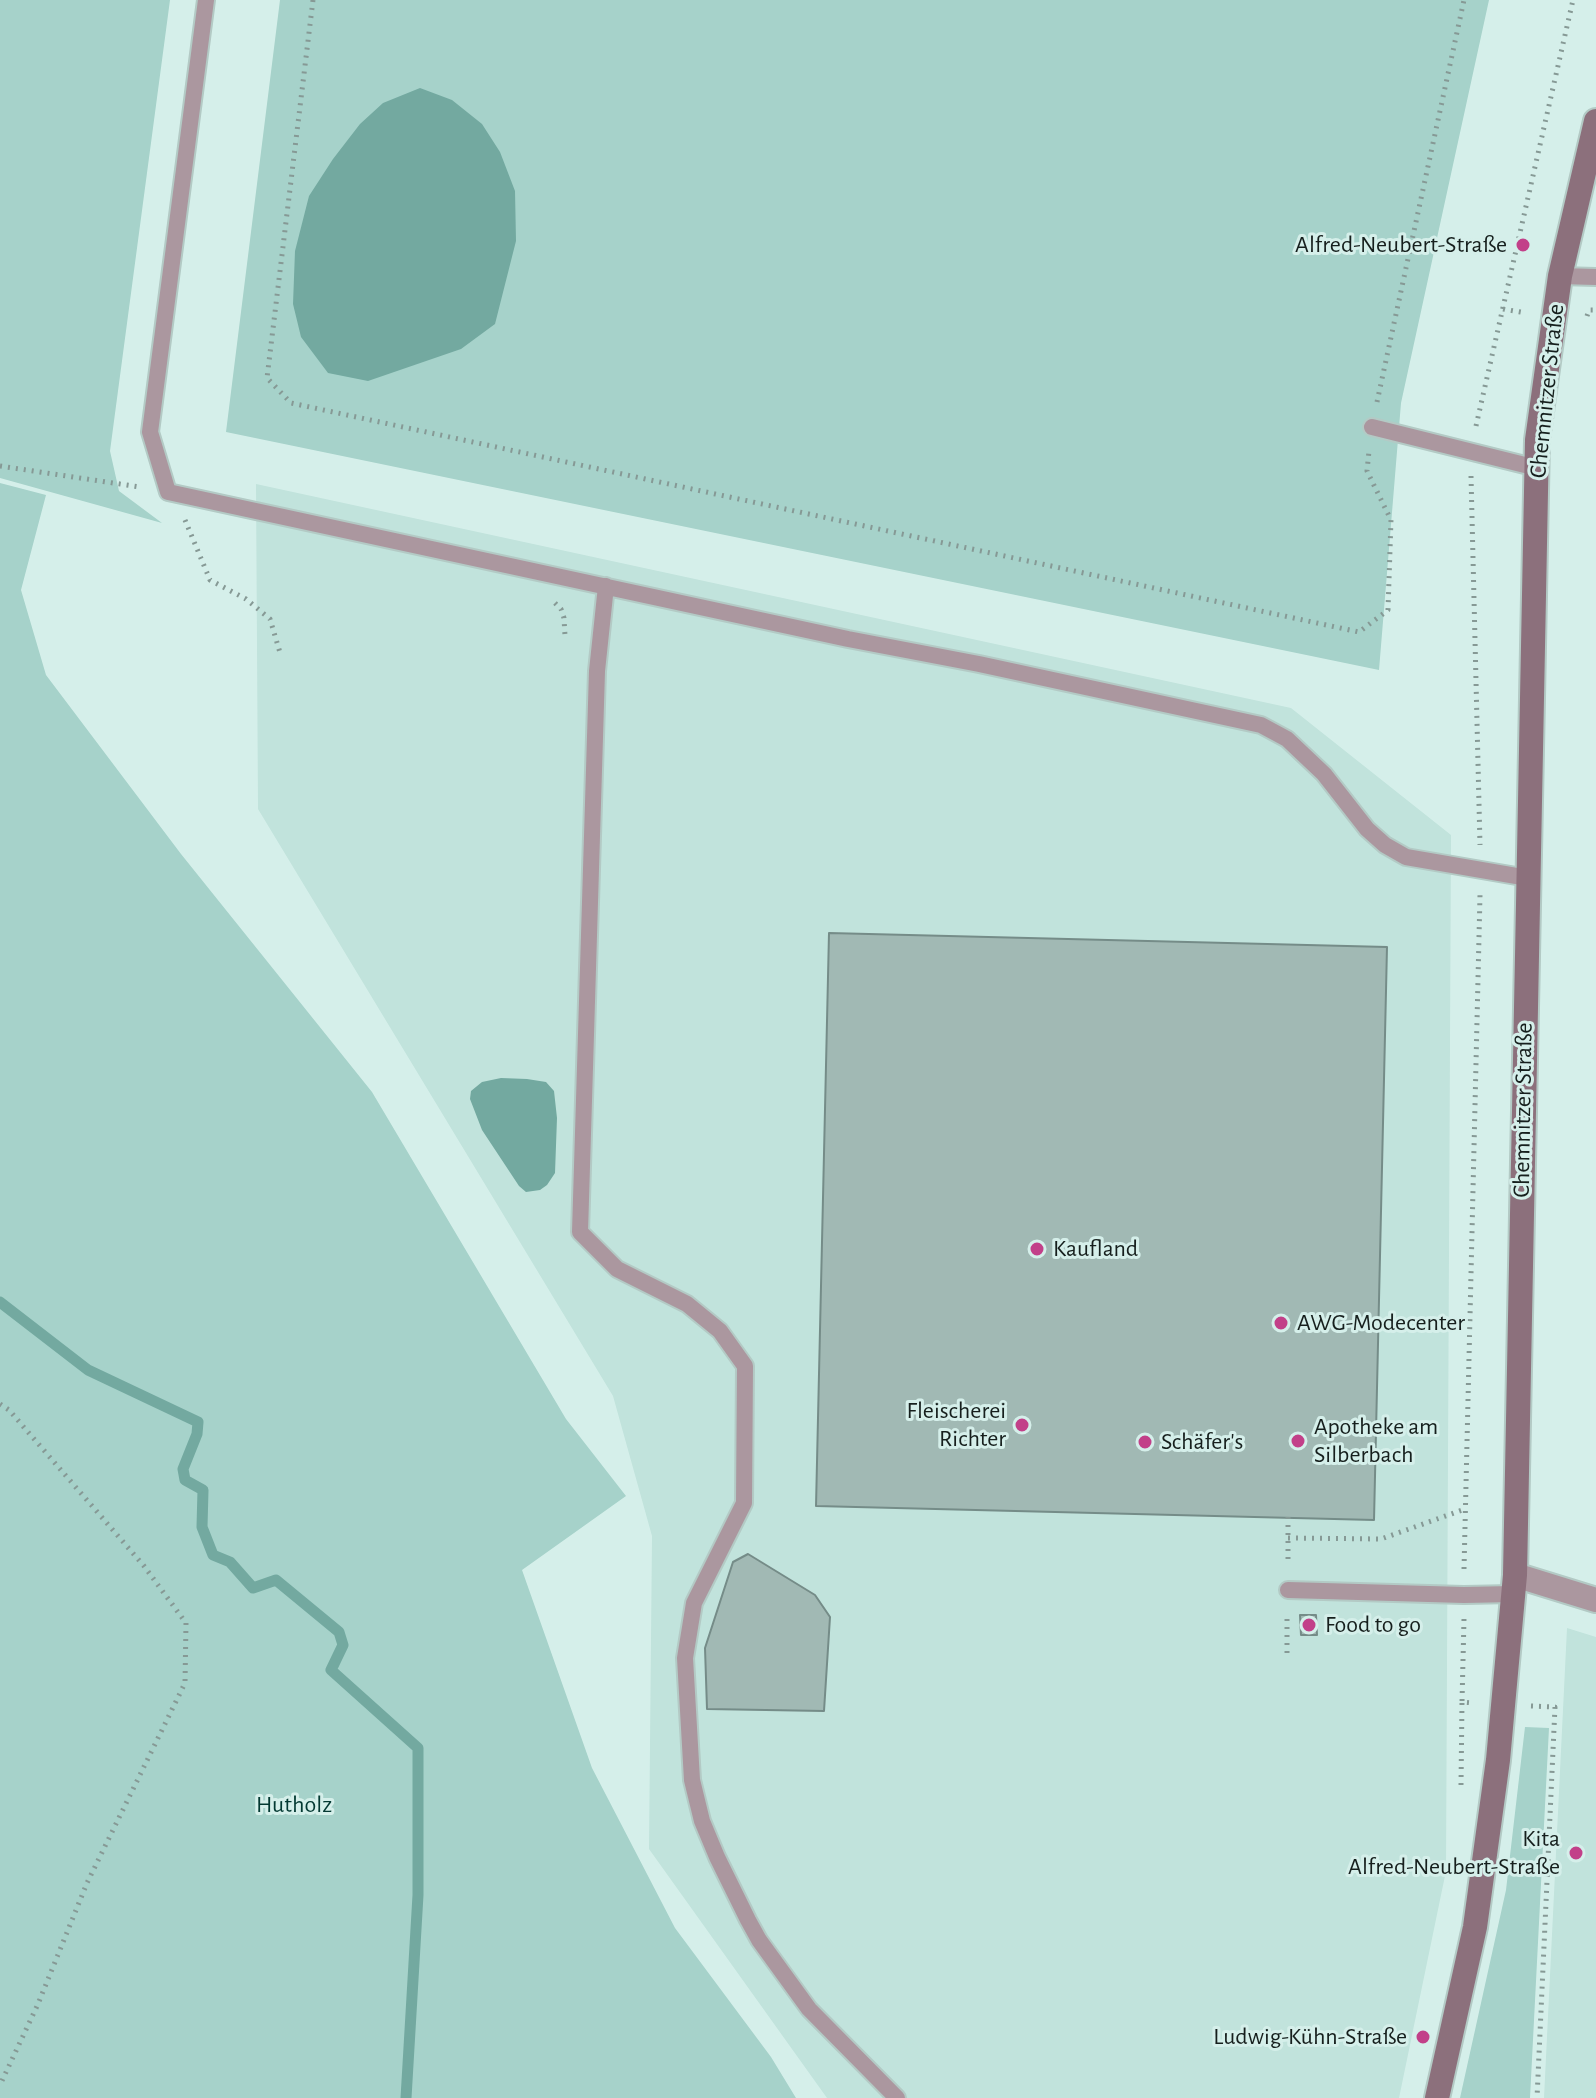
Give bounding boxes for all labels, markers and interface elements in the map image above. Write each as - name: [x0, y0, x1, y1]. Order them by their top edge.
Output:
- place label: Alfred-Neubert-Straße: [1295, 231, 1507, 259]
- marker: Alfred-Neubert-Straße: [1514, 236, 1532, 254]
- street label: Chemnitzer Straße: [1524, 302, 1570, 480]
- street label: Chemnitzer Straße: [1507, 1022, 1539, 1198]
- place label: Kaufland: [1053, 1235, 1138, 1263]
- marker: Kaufland: [1028, 1240, 1046, 1258]
- place label: AWG-Modecenter: [1297, 1309, 1465, 1337]
- marker: AWG-Modecenter: [1272, 1314, 1290, 1332]
- place label: Fleischerei Richter: [907, 1397, 1006, 1453]
- place label: Apotheke am Silberbach: [1314, 1413, 1438, 1469]
- marker: Fleischerei Richter: [1013, 1416, 1031, 1434]
- place label: Schäfer's: [1161, 1428, 1243, 1456]
- marker: Apotheke am Silberbach: [1289, 1432, 1307, 1450]
- marker: Schäfer's: [1136, 1433, 1154, 1451]
- place label: Food to go: [1325, 1611, 1421, 1639]
- marker: Food to go: [1300, 1616, 1318, 1634]
- park label: Hutholz: [256, 1791, 332, 1819]
- place label: Kita Alfred-Neubert-Straße: [1348, 1825, 1560, 1881]
- marker: Kita Alfred-Neubert-Straße: [1567, 1844, 1585, 1862]
- place label: Ludwig-Kühn-Straße: [1213, 2023, 1407, 2051]
- marker: Ludwig-Kühn-Straße: [1414, 2028, 1432, 2046]

